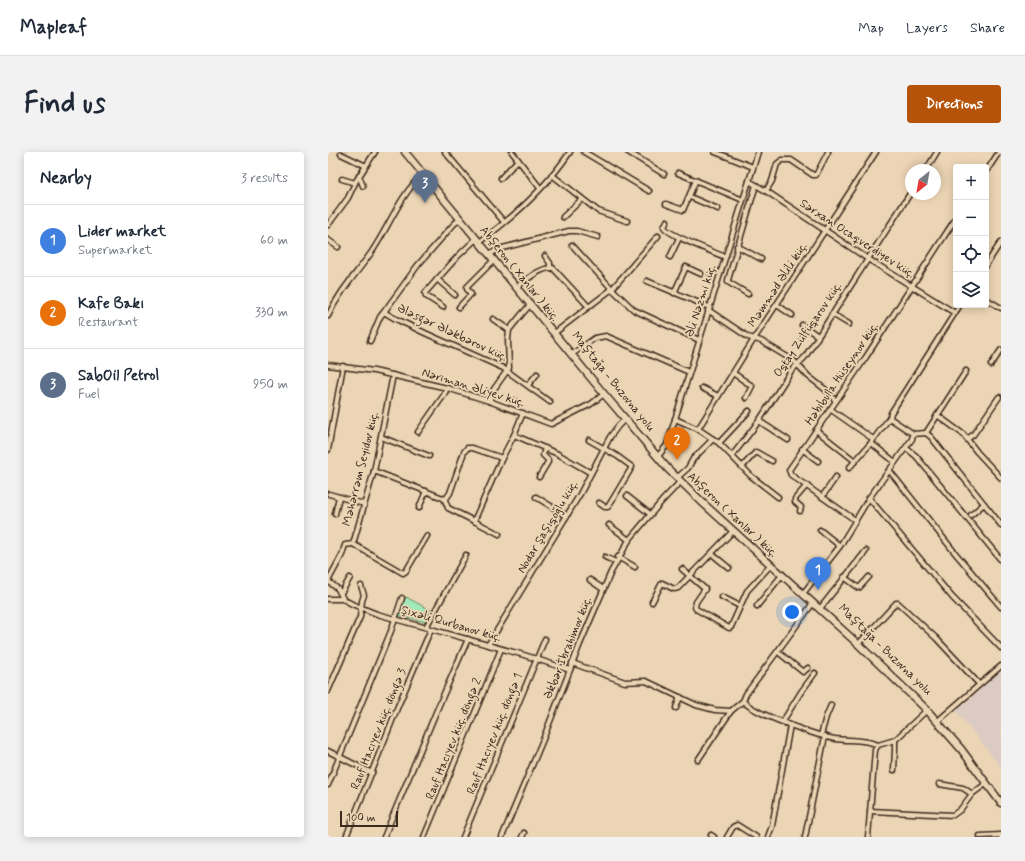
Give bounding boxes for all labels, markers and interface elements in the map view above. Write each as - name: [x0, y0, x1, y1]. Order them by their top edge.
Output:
- text: Mapleaf: [20, 15, 87, 40]
- text: Map: [858, 19, 884, 37]
- text: Layers: [906, 19, 948, 37]
- text: Share: [970, 19, 1005, 37]
- button: Directions: [907, 85, 1001, 123]
- text: Find us: [24, 86, 105, 123]
- north arrow: [905, 164, 941, 200]
- map controls: [953, 164, 989, 308]
- button: +: [953, 164, 989, 200]
- text: Nearby: [40, 167, 92, 189]
- text: 3 results: [241, 170, 288, 187]
- pin: 3: [412, 170, 438, 203]
- street label: Sərxan Ocaqverdiyev küç.: [796, 196, 918, 282]
- button: −: [953, 200, 989, 236]
- text: Lider market: [78, 222, 166, 242]
- street label: Abşeron ( Xanlar ) küç.: [476, 223, 562, 325]
- text: 1: [50, 232, 56, 249]
- text: 60 m: [260, 232, 288, 249]
- button: locate: [953, 236, 989, 272]
- street label: Məmməd Əlili küç.: [745, 240, 811, 330]
- text: Supermarket: [78, 242, 152, 259]
- street label: Əli Nəzmi küç.: [682, 263, 720, 339]
- button: layers: [953, 272, 989, 308]
- street label: Oqtay Zülfüqarov küç.: [770, 279, 846, 381]
- text: Kafe Bakı: [78, 294, 144, 314]
- street label: Ələsgər Ələkbərov küç.: [394, 300, 510, 366]
- text: 2: [50, 304, 56, 321]
- text: 330 m: [255, 304, 288, 321]
- text: Restaurant: [78, 314, 138, 331]
- street label: Həbibulla Hüseynov küç.: [802, 319, 882, 429]
- street label: Maştağa - Buzovna yolu: [567, 328, 659, 436]
- street label: Nəriman Əliyev küç.: [420, 365, 526, 411]
- text: SabOil Petrol: [78, 366, 159, 386]
- text: 3: [50, 376, 56, 393]
- text: 950 m: [253, 376, 288, 393]
- text: Fuel: [78, 386, 100, 403]
- street label: Məhərrəm Seyidov küç.: [339, 410, 383, 528]
- pin: 2: [664, 427, 690, 460]
- street label: Abşeron ( Xanlar ) küç.: [683, 469, 781, 561]
- street label: Nodar Şaşıqoğlu küç.: [514, 478, 582, 576]
- pin: 1: [805, 557, 831, 590]
- street label: Əkbər İbrahimov küç.: [540, 594, 596, 702]
- street label: Maştağa - Buzovna yolu: [835, 601, 936, 699]
- street label: Şıxəli Qurbanov küç.: [399, 602, 503, 646]
- your location: [782, 602, 802, 622]
- street label: Rauf Hacıyev küç. döngə 3: [347, 665, 412, 792]
- street label: Rauf Hacıyev küç. döngə 1: [463, 671, 528, 797]
- street label: Rauf Hacıyev küç. döngə 2: [422, 676, 487, 803]
- scale bar: [340, 809, 398, 828]
- text: 100 m: [346, 811, 376, 825]

